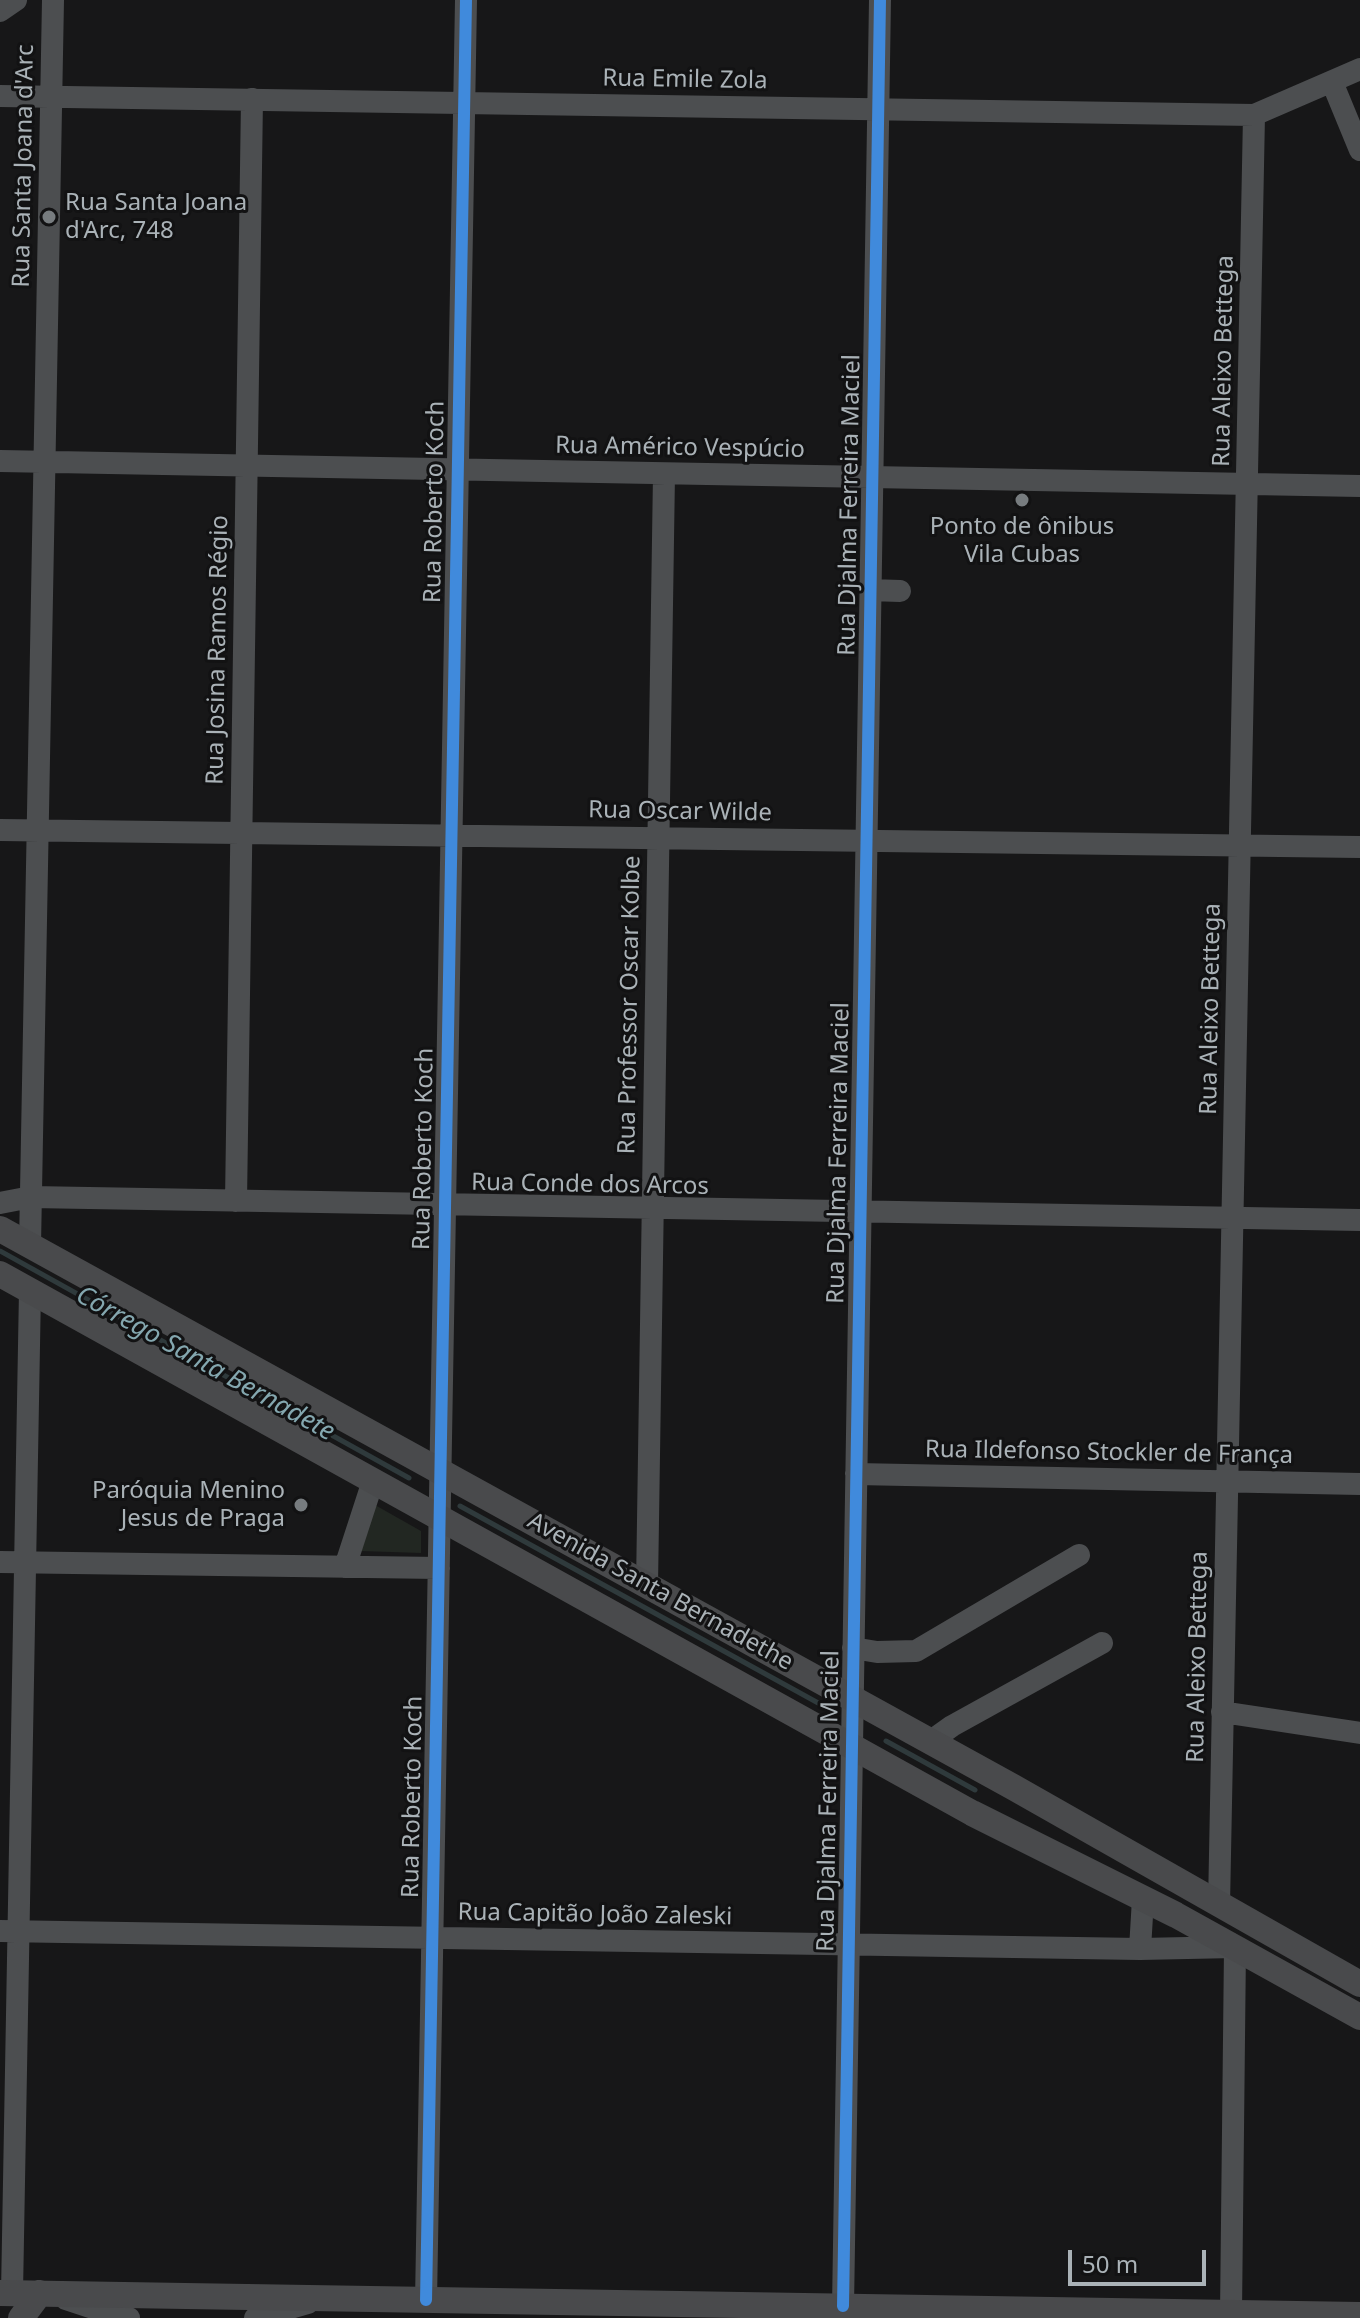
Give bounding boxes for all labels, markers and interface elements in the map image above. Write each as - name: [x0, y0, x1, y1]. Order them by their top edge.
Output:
- street label: Rua Santa Joana d'Arc: [7, 44, 41, 288]
- street label: Rua Emile Zola: [602, 64, 768, 96]
- place label: Rua Santa Joana d'Arc, 748: [65, 189, 247, 245]
- marker: Rua Santa Joana d'Arc, 748: [40, 208, 58, 226]
- street label: Rua Aleixo Bettega: [1208, 255, 1240, 467]
- street label: Rua Djalma Ferreira Maciel: [833, 354, 867, 656]
- street label: Rua Roberto Koch: [419, 401, 451, 603]
- street label: Rua Américo Vespúcio: [555, 431, 805, 465]
- marker: Ponto de ônibus Vila Cubas: [1013, 491, 1031, 509]
- place label: Ponto de ônibus Vila Cubas: [930, 513, 1114, 569]
- street label: Rua Josina Ramos Régio: [201, 515, 235, 785]
- street label: Rua Oscar Wilde: [588, 796, 772, 828]
- street label: Rua Professor Oscar Kolbe: [613, 855, 647, 1155]
- street label: Rua Aleixo Bettega: [1195, 903, 1227, 1115]
- street label: Rua Djalma Ferreira Maciel: [822, 1002, 856, 1304]
- street label: Rua Roberto Koch: [408, 1048, 440, 1250]
- street label: Rua Conde dos Arcos: [471, 1169, 709, 1201]
- water label: Córrego Santa Bernadete: [70, 1280, 340, 1448]
- street label: Rua Ildefonso Stockler de França: [925, 1435, 1293, 1471]
- place label: Paróquia Menino Jesus de Praga: [92, 1477, 285, 1533]
- marker: Paróquia Menino Jesus de Praga: [292, 1496, 310, 1514]
- street label: Avenida Santa Bernadethe: [522, 1507, 798, 1677]
- street label: Rua Aleixo Bettega: [1182, 1551, 1214, 1763]
- street label: Rua Djalma Ferreira Maciel: [812, 1650, 846, 1952]
- street label: Rua Roberto Koch: [397, 1696, 429, 1898]
- street label: Rua Capitão João Zaleski: [457, 1898, 733, 1932]
- scale bar: [1072, 2234, 1210, 2284]
- text: 50 m: [1082, 2247, 1138, 2280]

